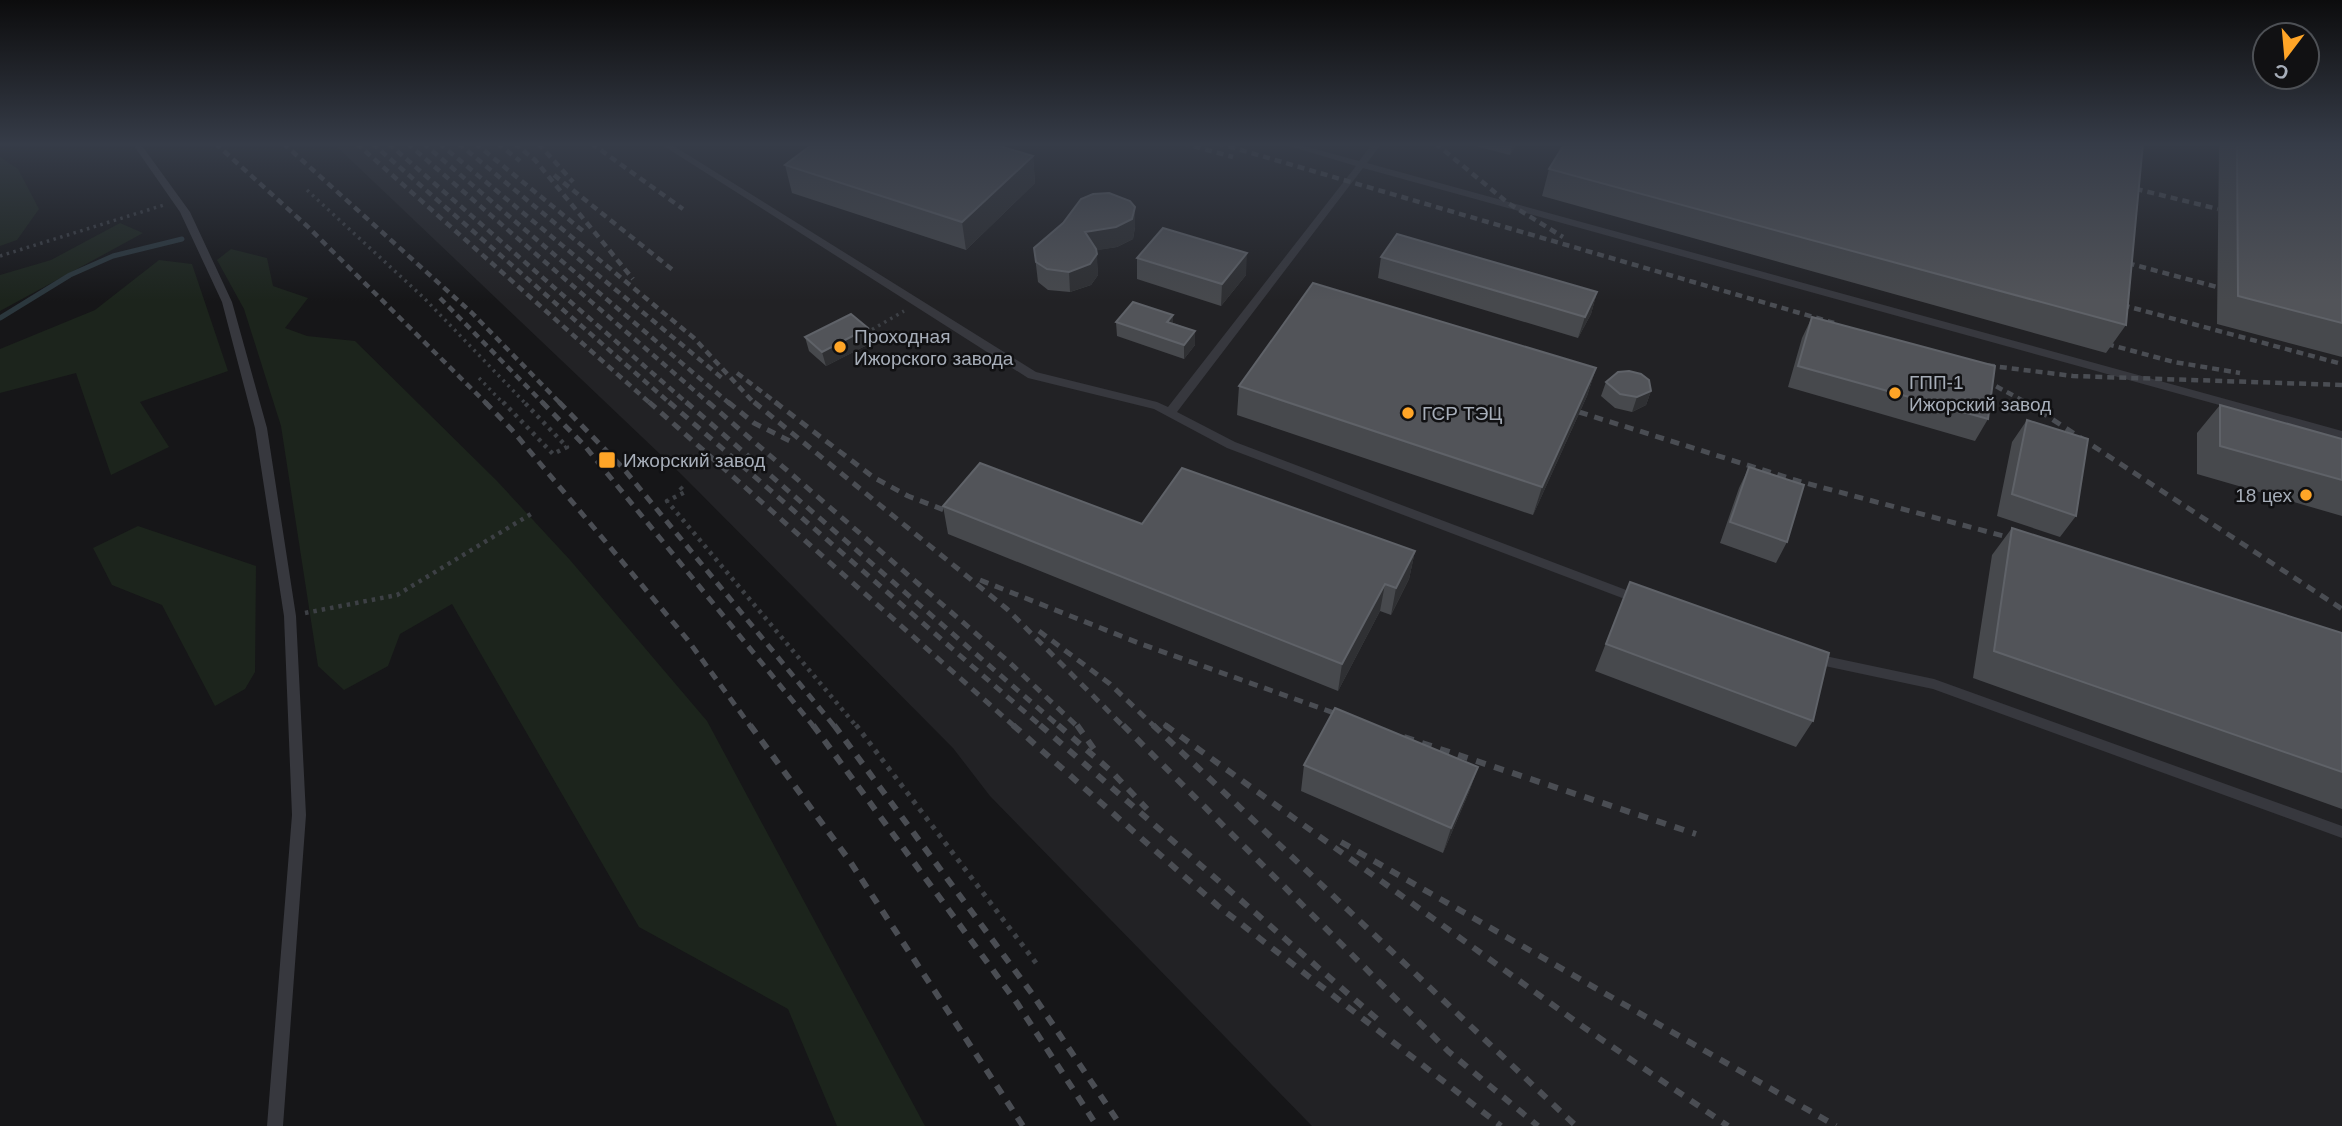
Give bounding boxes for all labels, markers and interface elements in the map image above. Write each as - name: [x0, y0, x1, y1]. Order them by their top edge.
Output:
- north arrow: [2251, 21, 2321, 91]
- text: С: [2272, 60, 2291, 84]
- place label: Проходная Ижорского завода: [854, 326, 1014, 369]
- marker: Проходная Ижорского завода: [832, 339, 848, 355]
- place label: ГПП-1 Ижорский завод: [1909, 372, 2051, 415]
- marker: ГПП-1 Ижорский завод: [1887, 385, 1903, 401]
- place label: ГСР ТЭЦ: [1422, 403, 1502, 424]
- marker: ГСР ТЭЦ: [1400, 405, 1416, 421]
- marker: Ижорский завод: [597, 450, 617, 470]
- place label: Ижорский завод: [623, 450, 765, 471]
- place label: 18 цех: [2235, 485, 2292, 506]
- marker: 18 цех: [2298, 487, 2314, 503]

